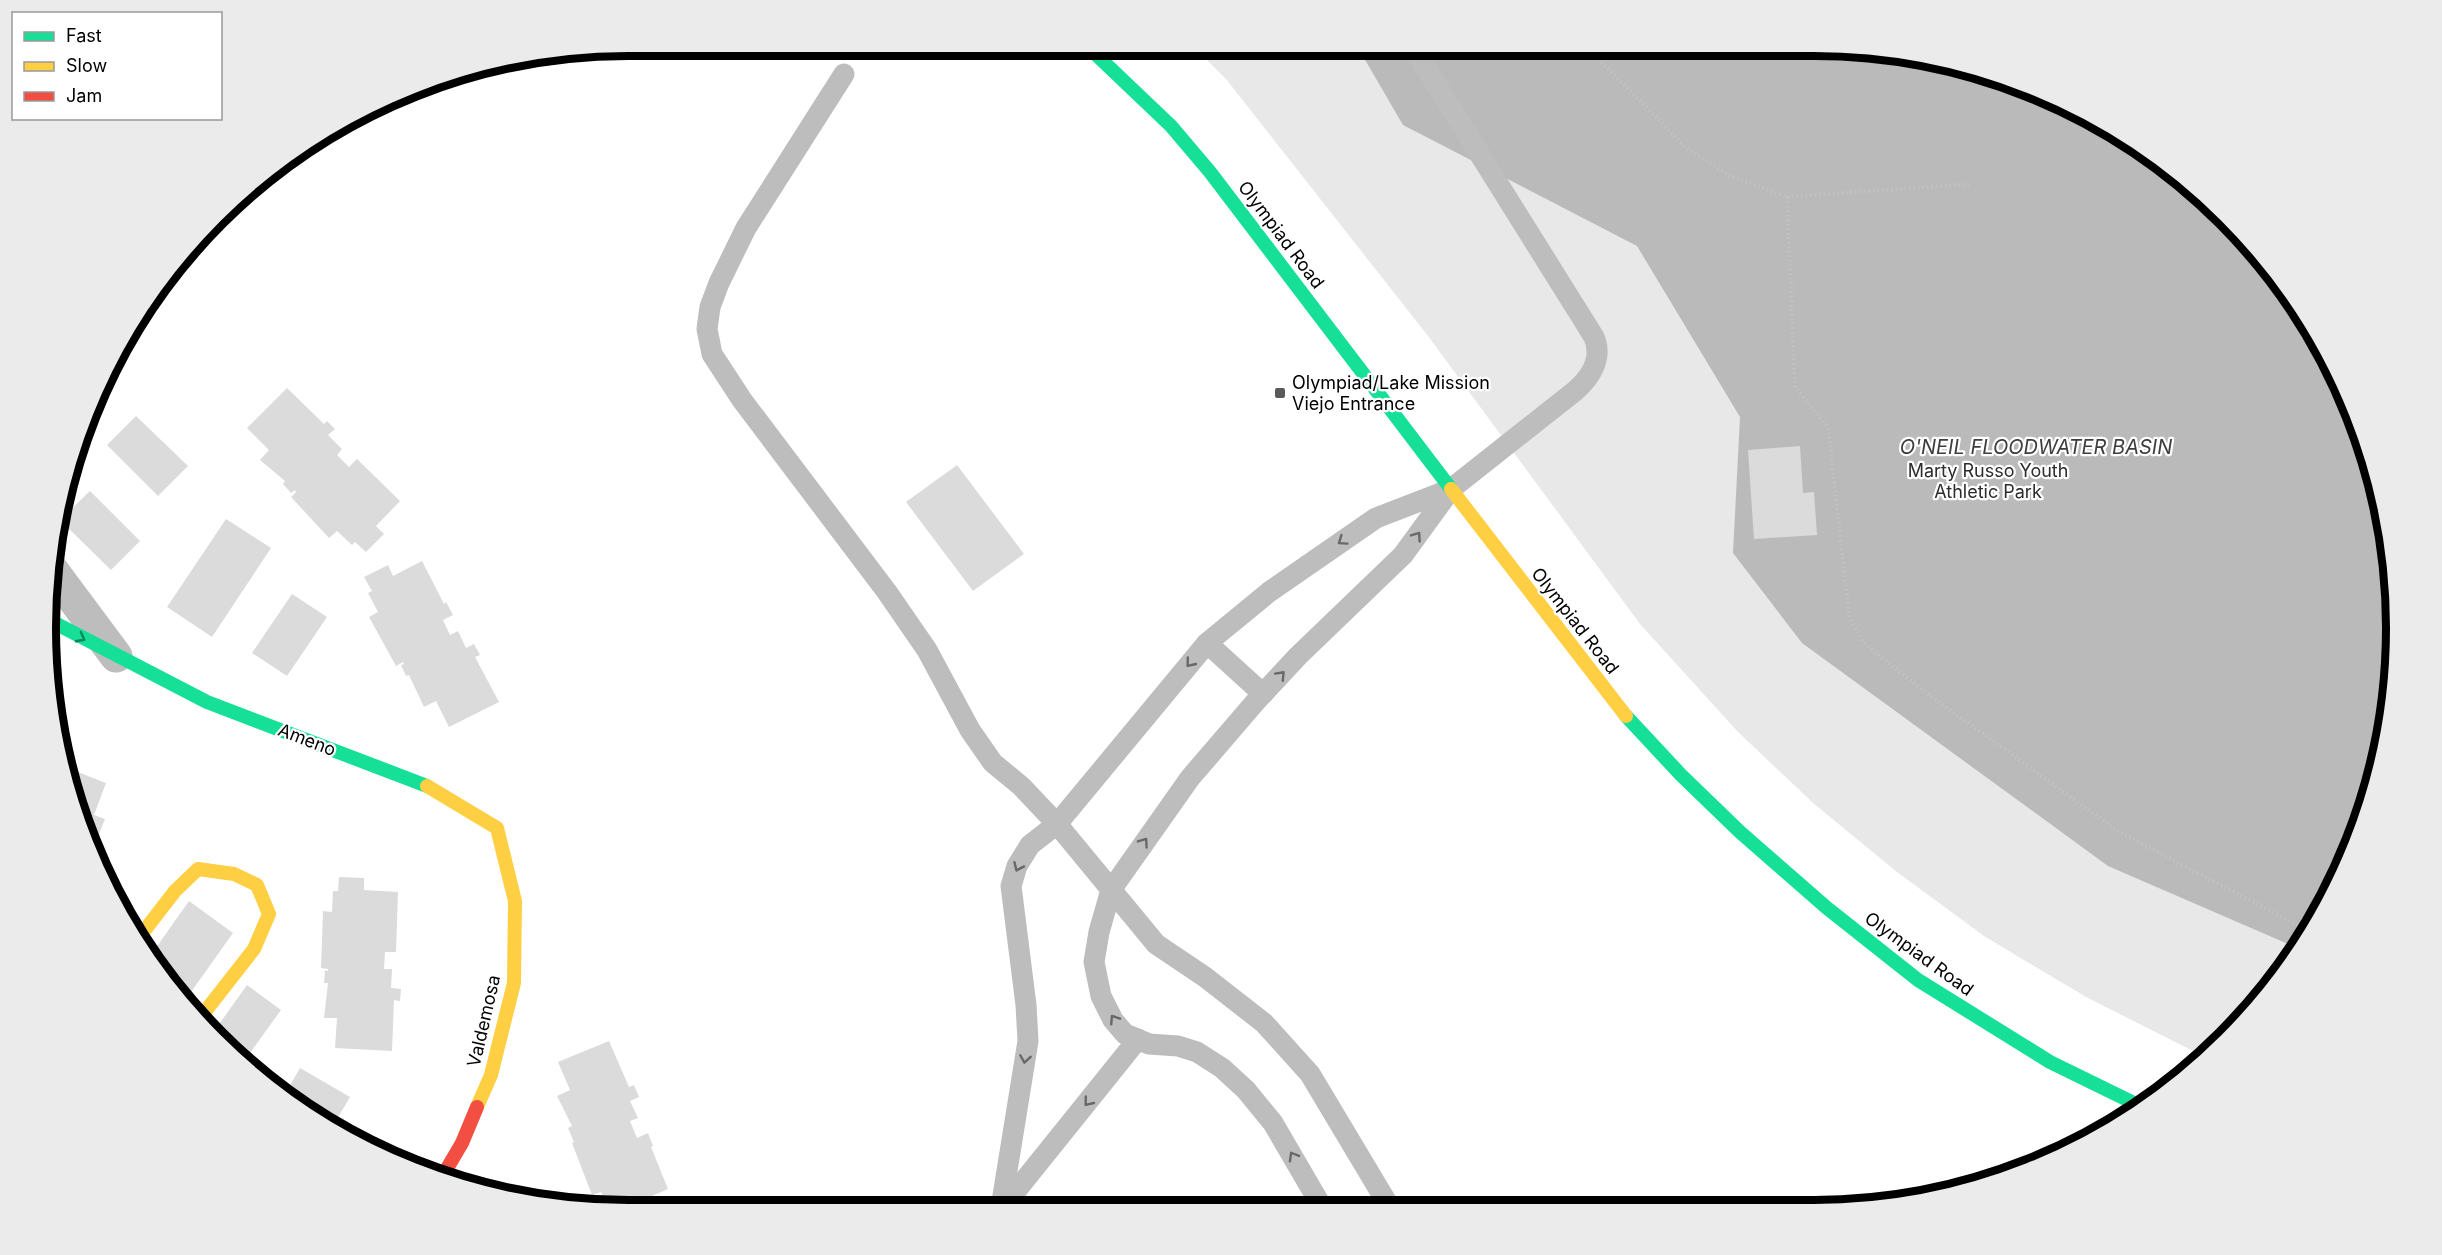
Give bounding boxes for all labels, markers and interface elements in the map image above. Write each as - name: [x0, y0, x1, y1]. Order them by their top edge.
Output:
- legend: [12, 12, 222, 120]
- text: Fast: [66, 25, 102, 46]
- text: Slow: [66, 55, 107, 76]
- text: Jam: [66, 85, 102, 106]
- street label: Olympiad Road: [1234, 177, 1329, 293]
- place label: Olympiad/Lake Mission Viejo Entrance: [1292, 372, 1490, 414]
- marker: Olympiad/Lake Mission Viejo Entrance: [1273, 386, 1287, 400]
- water label: O'NEIL FLOODWATER BASIN: [1900, 435, 2172, 459]
- park label: Marty Russo Youth Athletic Park: [1908, 460, 2068, 502]
- one-way arrow: [1410, 531, 1421, 542]
- one-way arrow: [1338, 534, 1349, 545]
- street label: Olympiad Road: [1527, 563, 1623, 678]
- one-way arrow: [75, 631, 86, 642]
- one-way arrow: [1187, 656, 1198, 667]
- one-way arrow: [1274, 671, 1285, 681]
- street label: Ameno: [275, 719, 339, 760]
- one-way arrow: [1137, 837, 1148, 848]
- one-way arrow: [1014, 860, 1026, 871]
- street label: Olympiad Road: [1861, 907, 1978, 1000]
- street label: Valdemosa: [463, 973, 504, 1069]
- one-way arrow: [1110, 1015, 1121, 1026]
- one-way arrow: [1020, 1055, 1032, 1064]
- one-way arrow: [1085, 1095, 1096, 1106]
- one-way arrow: [1289, 1152, 1300, 1162]

